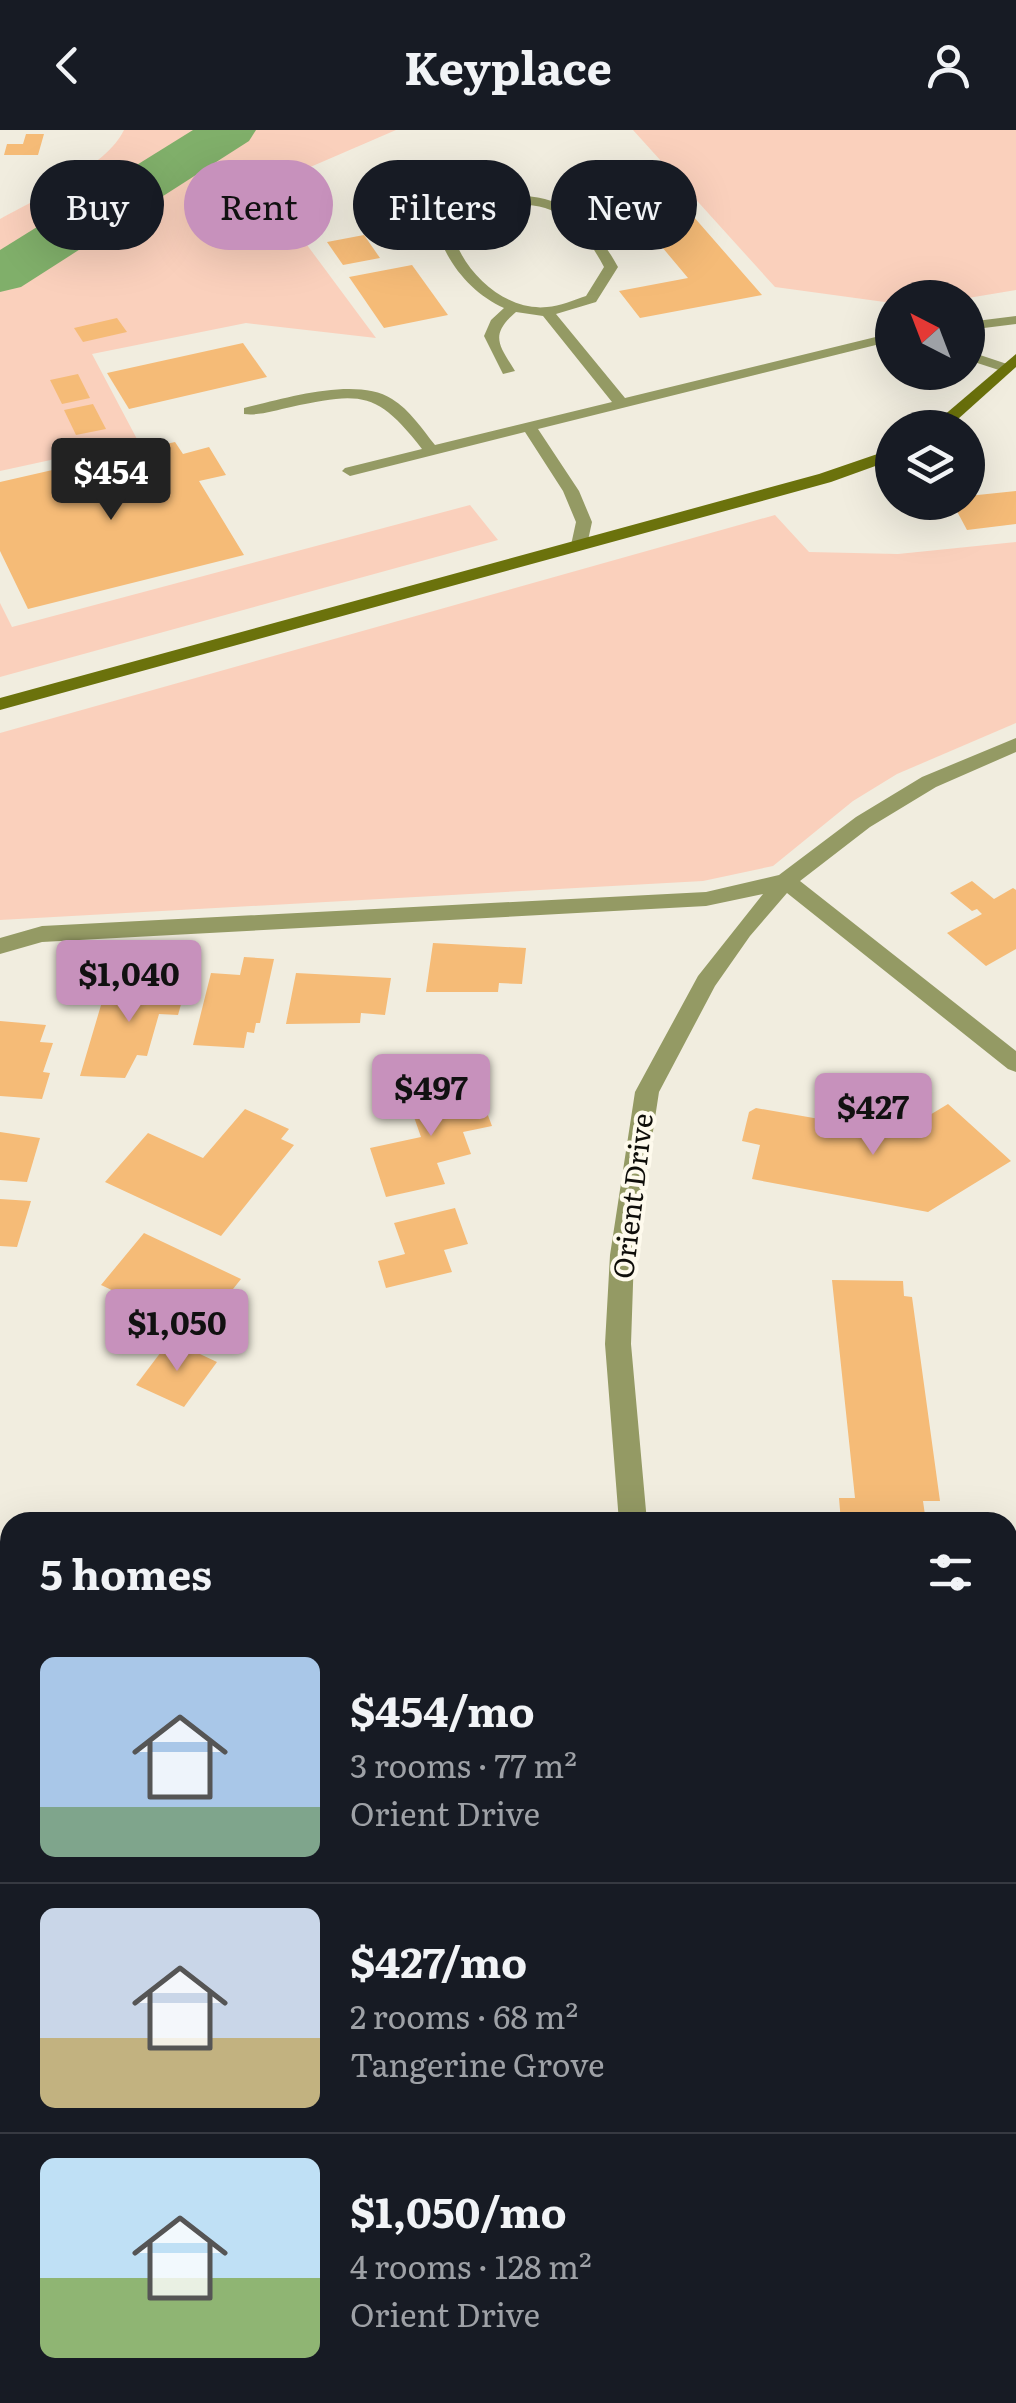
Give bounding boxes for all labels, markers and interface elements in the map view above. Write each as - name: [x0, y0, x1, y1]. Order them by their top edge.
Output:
- text: Keyplace: [404, 32, 612, 99]
- icon: back: [40, 38, 95, 93]
- icon: person: [921, 38, 976, 93]
- chip: Buy: [30, 160, 164, 250]
- chip: Rent: [184, 160, 333, 250]
- chip: Filters: [353, 160, 531, 250]
- chip: New: [551, 160, 697, 250]
- north arrow: [875, 280, 985, 390]
- map controls: [875, 280, 985, 520]
- button: layers: [875, 410, 985, 520]
- pin: $454: [52, 438, 170, 523]
- text: $454: [73, 446, 149, 494]
- pin: $1,040: [48, 940, 210, 1025]
- text: $1,040: [78, 948, 180, 996]
- pin: $497: [372, 1054, 490, 1139]
- text: $497: [394, 1062, 468, 1110]
- pin: $427: [814, 1073, 932, 1158]
- text: $427: [837, 1081, 909, 1129]
- street label: Orient Drive: [600, 1111, 662, 1281]
- pin: $1,050: [96, 1289, 258, 1374]
- text: $1,050: [127, 1297, 227, 1345]
- text: 5 homes: [40, 1541, 212, 1603]
- icon: filters: [923, 1545, 978, 1600]
- text: $454/mo: [350, 1678, 535, 1740]
- icon: home: [120, 1697, 240, 1817]
- text: 3 rooms · 77 m²: [350, 1740, 577, 1788]
- text: Orient Drive: [350, 1788, 540, 1836]
- text: $427/mo: [350, 1929, 527, 1991]
- icon: home: [120, 1948, 240, 2068]
- text: 2 rooms · 68 m²: [350, 1991, 578, 2039]
- text: Tangerine Grove: [350, 2039, 605, 2087]
- text: $1,050/mo: [350, 2179, 567, 2241]
- icon: home: [120, 2198, 240, 2318]
- text: 4 rooms · 128 m²: [350, 2241, 592, 2289]
- text: Orient Drive: [350, 2289, 540, 2337]

